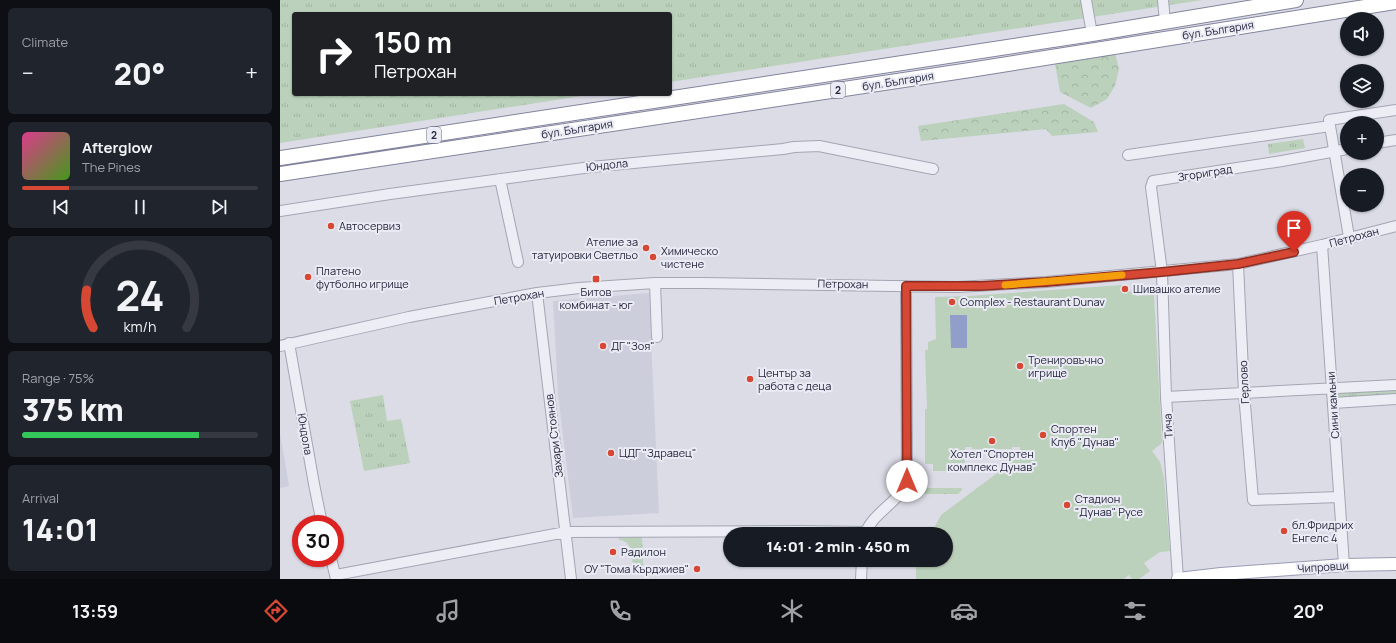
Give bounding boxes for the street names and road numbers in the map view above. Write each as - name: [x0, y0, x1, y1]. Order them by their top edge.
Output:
- street label: бул. България: [1181, 16, 1255, 43]
- street label: бул. България: [861, 67, 935, 94]
- road number: 2: [831, 82, 845, 98]
- street label: бул. България: [540, 115, 614, 142]
- road number: 2: [427, 127, 441, 143]
- street label: Юндола: [585, 155, 629, 174]
- street label: Згориград: [1177, 161, 1234, 184]
- street label: Петрохан: [1327, 223, 1380, 250]
- street label: Петрохан: [818, 276, 868, 291]
- street label: Петрохан: [493, 285, 545, 308]
- street label: Герлово: [1235, 360, 1252, 404]
- street label: Сини камъни: [1323, 371, 1342, 439]
- street label: Захари Стоянов: [541, 393, 566, 479]
- street label: Юндола: [294, 412, 317, 456]
- street label: Тича: [1159, 413, 1176, 439]
- street label: Чипровци: [1297, 557, 1349, 576]

